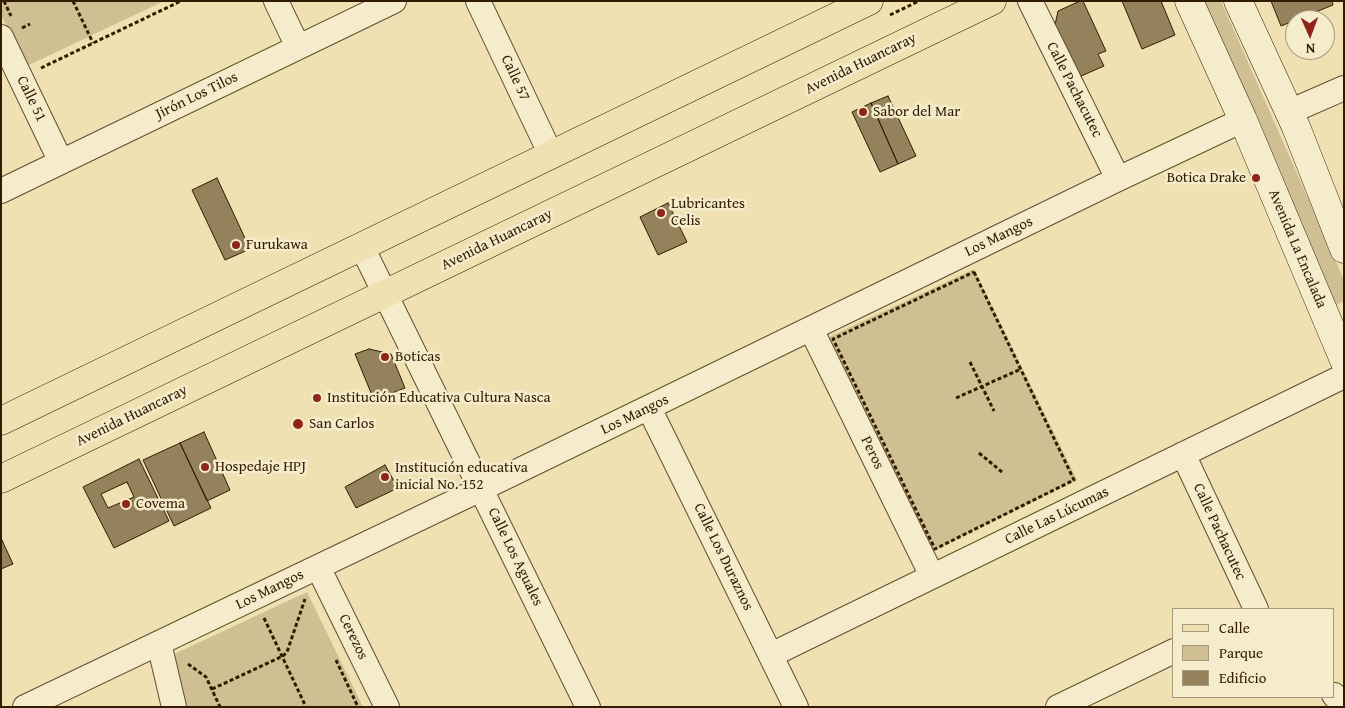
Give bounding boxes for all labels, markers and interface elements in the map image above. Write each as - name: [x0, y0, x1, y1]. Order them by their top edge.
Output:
- north arrow: [1285, 10, 1335, 60]
- street label: Avenida Huancaray: [802, 29, 920, 99]
- street label: Calle Pachacutec: [1042, 39, 1106, 141]
- text: N: [1305, 39, 1316, 59]
- street label: Calle 57: [497, 52, 533, 104]
- street label: Jirón Los Tilos: [153, 68, 241, 124]
- street label: Calle 51: [12, 73, 50, 125]
- place label: Sabor del Mar: [873, 103, 960, 121]
- marker: Sabor del Mar: [857, 106, 869, 118]
- place label: Botica Drake: [1167, 169, 1246, 187]
- marker: Botica Drake: [1250, 172, 1262, 184]
- street label: Avenida La Encalada: [1264, 187, 1330, 311]
- place label: Lubricantes Celis: [671, 195, 745, 230]
- street label: Avenida Huancaray: [438, 205, 556, 275]
- marker: Lubricantes Celis: [655, 207, 667, 219]
- street label: Los Mangos: [962, 213, 1036, 261]
- place label: Furukawa: [246, 236, 308, 254]
- marker: Furukawa: [230, 239, 242, 251]
- place label: Boticas: [395, 348, 440, 366]
- marker: Boticas: [379, 351, 391, 363]
- street label: Avenida Huancaray: [73, 381, 191, 451]
- place label: Institución Educativa Cultura Nasca: [327, 389, 551, 407]
- street label: Los Mangos: [598, 391, 672, 439]
- marker: Institución Educativa Cultura Nasca: [311, 392, 323, 404]
- place label: San Carlos: [309, 415, 374, 433]
- marker: San Carlos: [291, 417, 305, 431]
- street label: Peros: [856, 433, 888, 473]
- place label: Hospedaje HPJ: [215, 458, 306, 476]
- place label: Institución educativa inicial No. 152: [395, 459, 528, 494]
- marker: Hospedaje HPJ: [199, 461, 211, 473]
- marker: Institución educativa inicial No. 152: [379, 471, 391, 483]
- street label: Calle Pachacutec: [1189, 481, 1249, 583]
- street label: Calle Las Lúcumas: [1002, 483, 1112, 549]
- place label: Covema: [136, 495, 185, 513]
- marker: Covema: [120, 498, 132, 510]
- street label: Calle Los Duraznos: [689, 500, 757, 614]
- street label: Calle Los Aguales: [483, 505, 547, 609]
- street label: Los Mangos: [233, 566, 307, 614]
- legend: [1172, 608, 1335, 698]
- street label: Cerezos: [334, 611, 372, 663]
- text: Calle: [1219, 617, 1250, 638]
- text: Parque: [1219, 642, 1263, 663]
- text: Edificio: [1219, 667, 1266, 688]

